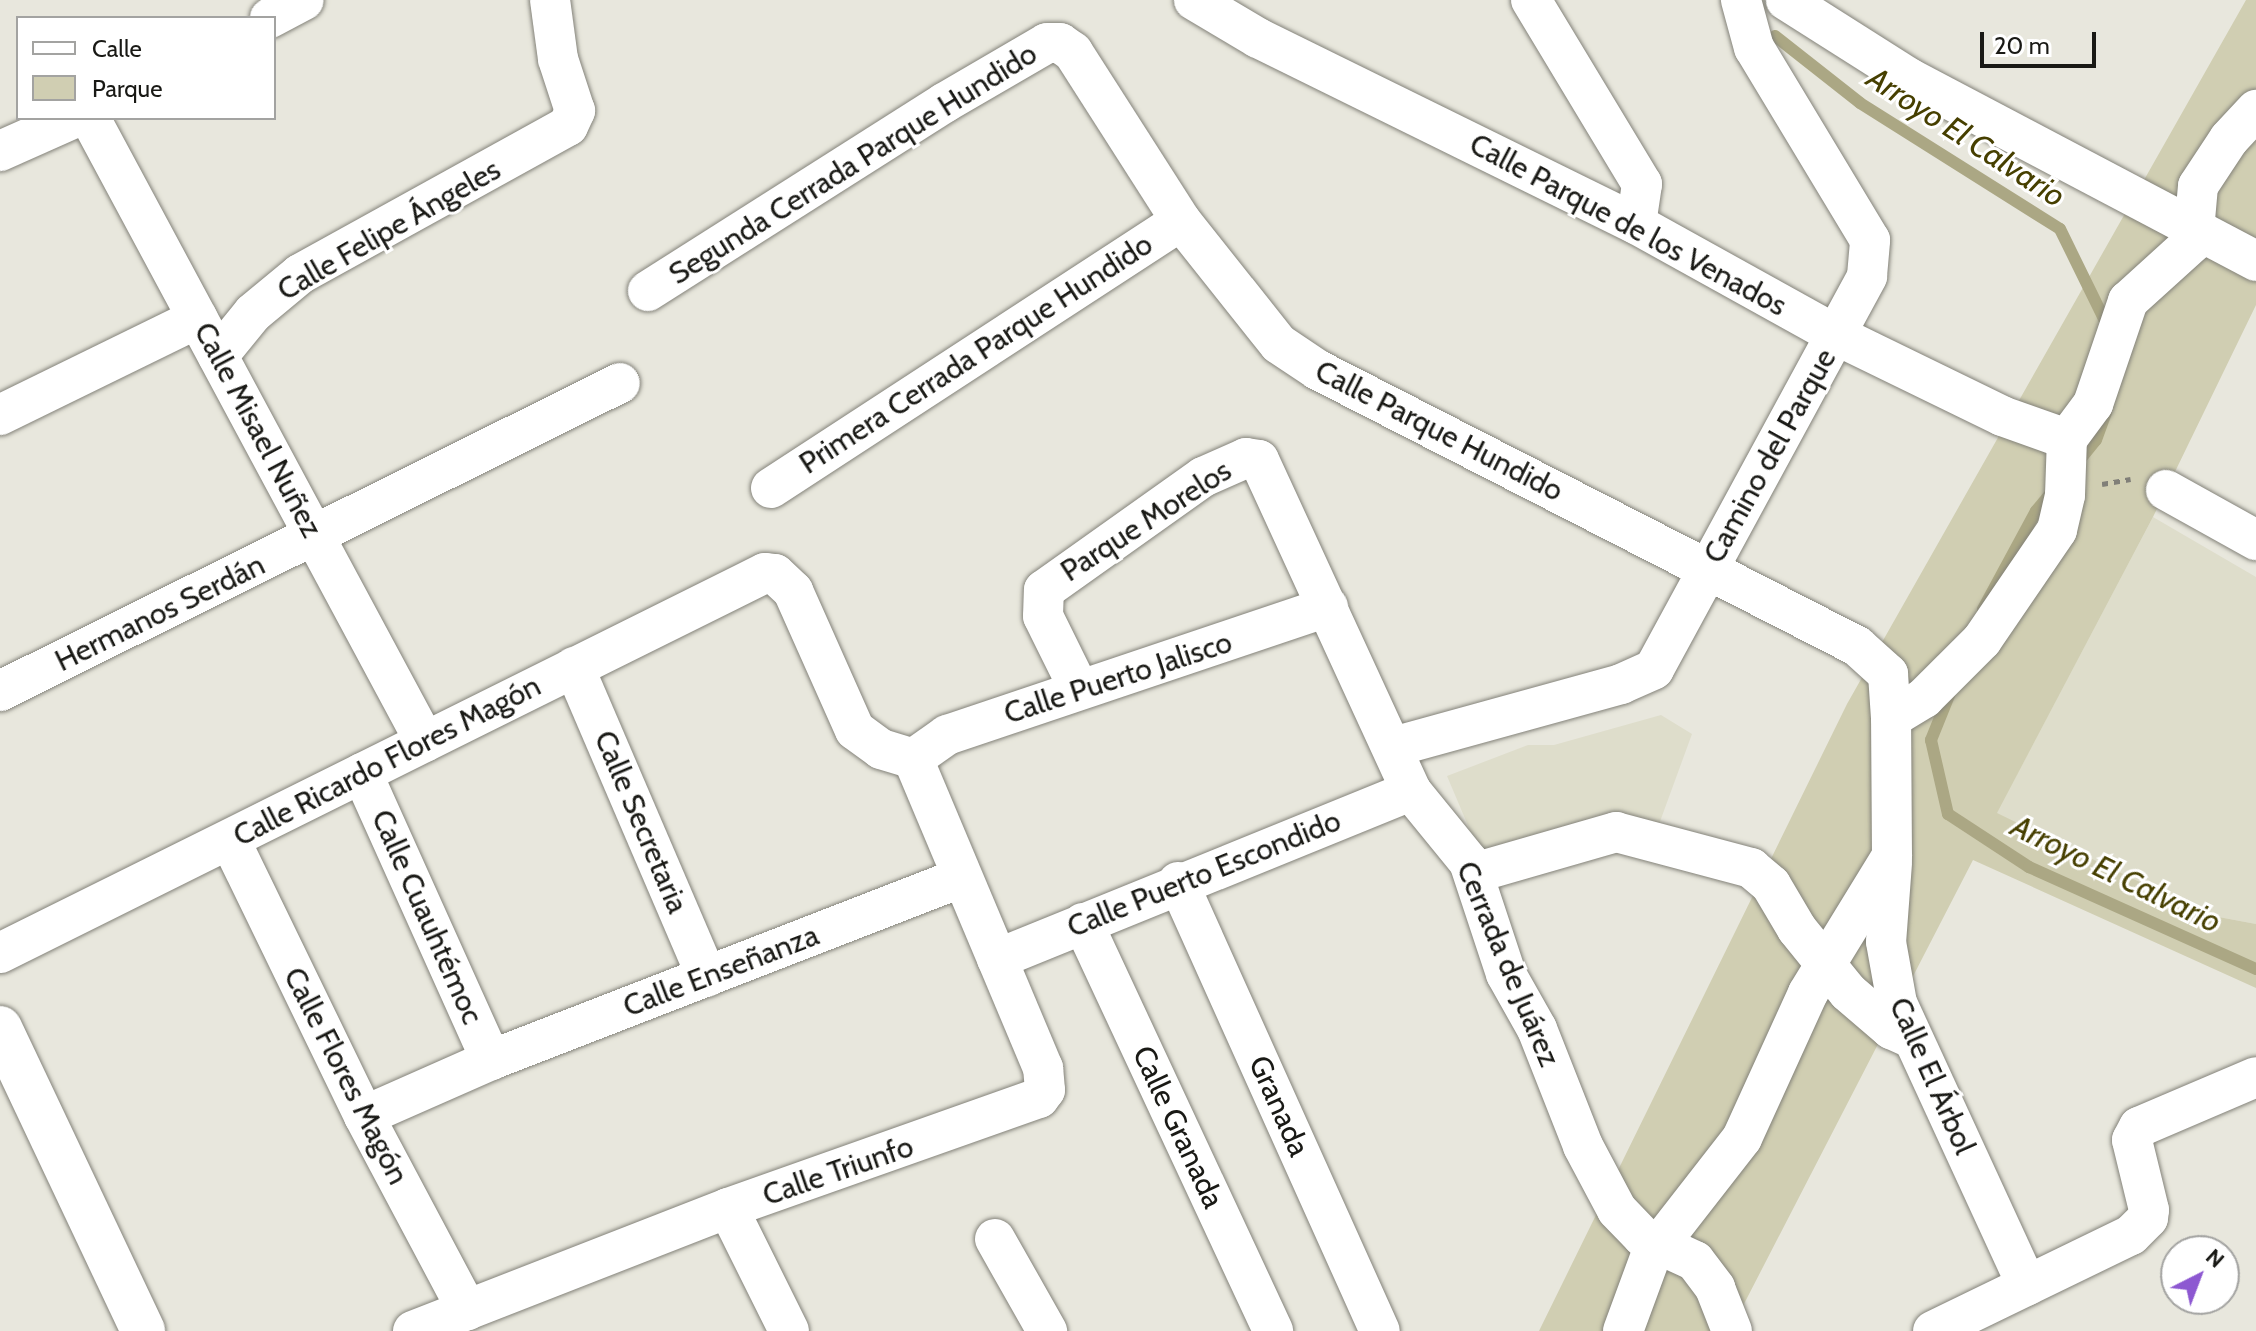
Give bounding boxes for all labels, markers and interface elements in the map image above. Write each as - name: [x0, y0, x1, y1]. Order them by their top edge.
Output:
- legend: [16, 16, 276, 120]
- scale bar: [1984, 16, 2100, 66]
- text: 20 m: [1994, 31, 2050, 60]
- text: Calle: [92, 34, 142, 63]
- street label: Segunda Cerrada Parque Hundido: [663, 36, 1043, 292]
- water label: Arroyo El Calvario: [1860, 59, 2072, 215]
- text: Parque: [92, 74, 162, 103]
- street label: Calle Parque de los Venados: [1463, 126, 1793, 324]
- street label: Calle Felipe Ángeles: [271, 152, 507, 308]
- street label: Primera Cerrada Parque Hundido: [793, 226, 1159, 482]
- street label: Calle Misael Nuñez: [186, 316, 330, 544]
- street label: Camino del Parque: [1696, 343, 1844, 569]
- street label: Calle Parque Hundido: [1309, 353, 1569, 509]
- street label: Parque Morelos: [1054, 453, 1238, 589]
- street label: Hermanos Serdán: [49, 547, 271, 679]
- street label: Calle Puerto Jalisco: [1000, 624, 1236, 732]
- street label: Calle Ricardo Flores Magón: [227, 668, 547, 854]
- street label: Calle Secretaria: [586, 725, 696, 919]
- street label: Calle Puerto Escondido: [1062, 803, 1346, 945]
- street label: Calle Cuauhtémoc: [364, 804, 490, 1030]
- water label: Arroyo El Calvario: [2005, 807, 2227, 941]
- street label: Cerrada de Juárez: [1449, 856, 1567, 1072]
- street label: Calle Enseñanza: [618, 917, 824, 1025]
- street label: Calle Flores Magón: [276, 962, 416, 1190]
- street label: Calle El Árbol: [1881, 992, 1983, 1160]
- street label: Calle Granada: [1125, 1040, 1231, 1214]
- street label: Granada: [1241, 1050, 1317, 1162]
- street label: Calle Triunfo: [758, 1128, 918, 1214]
- north arrow: [2160, 1235, 2240, 1315]
- text: N: [2200, 1243, 2230, 1274]

